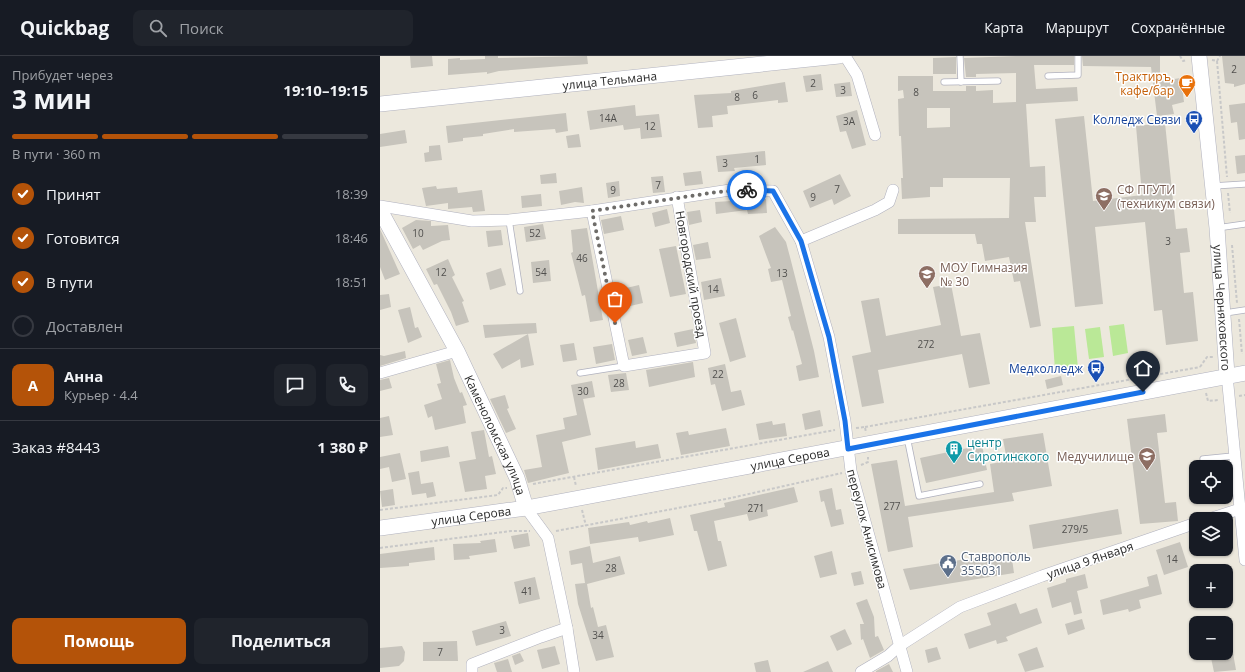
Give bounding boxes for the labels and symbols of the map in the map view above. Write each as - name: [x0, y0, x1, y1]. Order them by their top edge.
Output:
- house number: 2: [1231, 62, 1237, 76]
- street label: улица Тельмана: [562, 67, 658, 93]
- place label: Трактиръ, кафе/бар: [1115, 68, 1174, 99]
- cafe icon: Трактиръ, кафе/бар: [1177, 73, 1197, 98]
- house number: 2: [810, 76, 816, 90]
- house number: 3: [840, 83, 846, 97]
- house number: 8: [913, 85, 919, 99]
- house number: 6: [752, 88, 758, 102]
- house number: 8: [734, 90, 740, 104]
- bus stop icon: Колледж Связи: [1184, 109, 1204, 134]
- house number: 14А: [599, 111, 618, 125]
- place label: Колледж Связи: [1093, 111, 1181, 128]
- house number: 3А: [843, 114, 856, 128]
- house number: 12: [644, 119, 656, 133]
- house number: 1: [754, 152, 760, 166]
- house number: 3: [722, 156, 728, 170]
- courier: [727, 170, 767, 210]
- house number: 7: [655, 178, 661, 192]
- place label: СФ ПГУТИ (техникум связи): [1117, 181, 1215, 212]
- house number: 7: [834, 182, 840, 196]
- house number: 9: [610, 183, 616, 197]
- school or university icon: СФ ПГУТИ (техникум связи): [1094, 186, 1114, 211]
- house number: 9: [810, 190, 816, 204]
- street label: Новгородский проезд: [671, 209, 711, 339]
- house number: 10: [412, 226, 424, 240]
- house number: 52: [529, 226, 541, 240]
- house number: 3: [1165, 234, 1171, 248]
- street label: улица Черняховского: [1210, 244, 1235, 372]
- house number: 46: [576, 251, 588, 265]
- place label: МОУ Гимназия № 30: [940, 259, 1028, 290]
- school or university icon: МОУ Гимназия № 30: [917, 264, 937, 289]
- house number: 12: [435, 265, 447, 279]
- house number: 54: [535, 265, 547, 279]
- house number: 13: [776, 266, 788, 280]
- pin: [598, 282, 632, 323]
- house number: 14: [707, 282, 719, 296]
- house number: 272: [917, 337, 935, 351]
- pin: [1126, 351, 1160, 392]
- bus stop icon: Медколледж: [1086, 358, 1106, 383]
- place label: Медколледж: [1009, 360, 1083, 377]
- house number: 22: [712, 367, 724, 381]
- street label: Каменоломская улица: [461, 372, 530, 497]
- house number: 28: [613, 376, 625, 390]
- house number: 30: [577, 384, 589, 398]
- place label: центр Сиротинского: [967, 434, 1049, 465]
- building icon: центр Сиротинского: [944, 439, 964, 464]
- street label: улица Серова: [749, 443, 831, 474]
- school or university icon: Медучилище: [1137, 446, 1157, 471]
- place label: Медучилище: [1057, 448, 1134, 465]
- street label: переулок Анисимова: [843, 467, 891, 591]
- house number: 277: [883, 499, 901, 513]
- house number: 271: [747, 501, 765, 515]
- street label: улица Серова: [430, 502, 512, 529]
- house number: 279/5: [1062, 522, 1089, 536]
- street label: улица 9 Января: [1044, 537, 1136, 583]
- place label: Ставрополь 355031: [961, 548, 1031, 579]
- house number: 14: [1166, 552, 1178, 566]
- public building icon: Ставрополь 355031: [938, 553, 958, 578]
- house number: 28: [605, 561, 617, 575]
- house number: 41: [521, 584, 533, 598]
- house number: 3: [499, 623, 505, 637]
- house number: 34: [592, 628, 604, 642]
- house number: 7: [437, 645, 443, 659]

